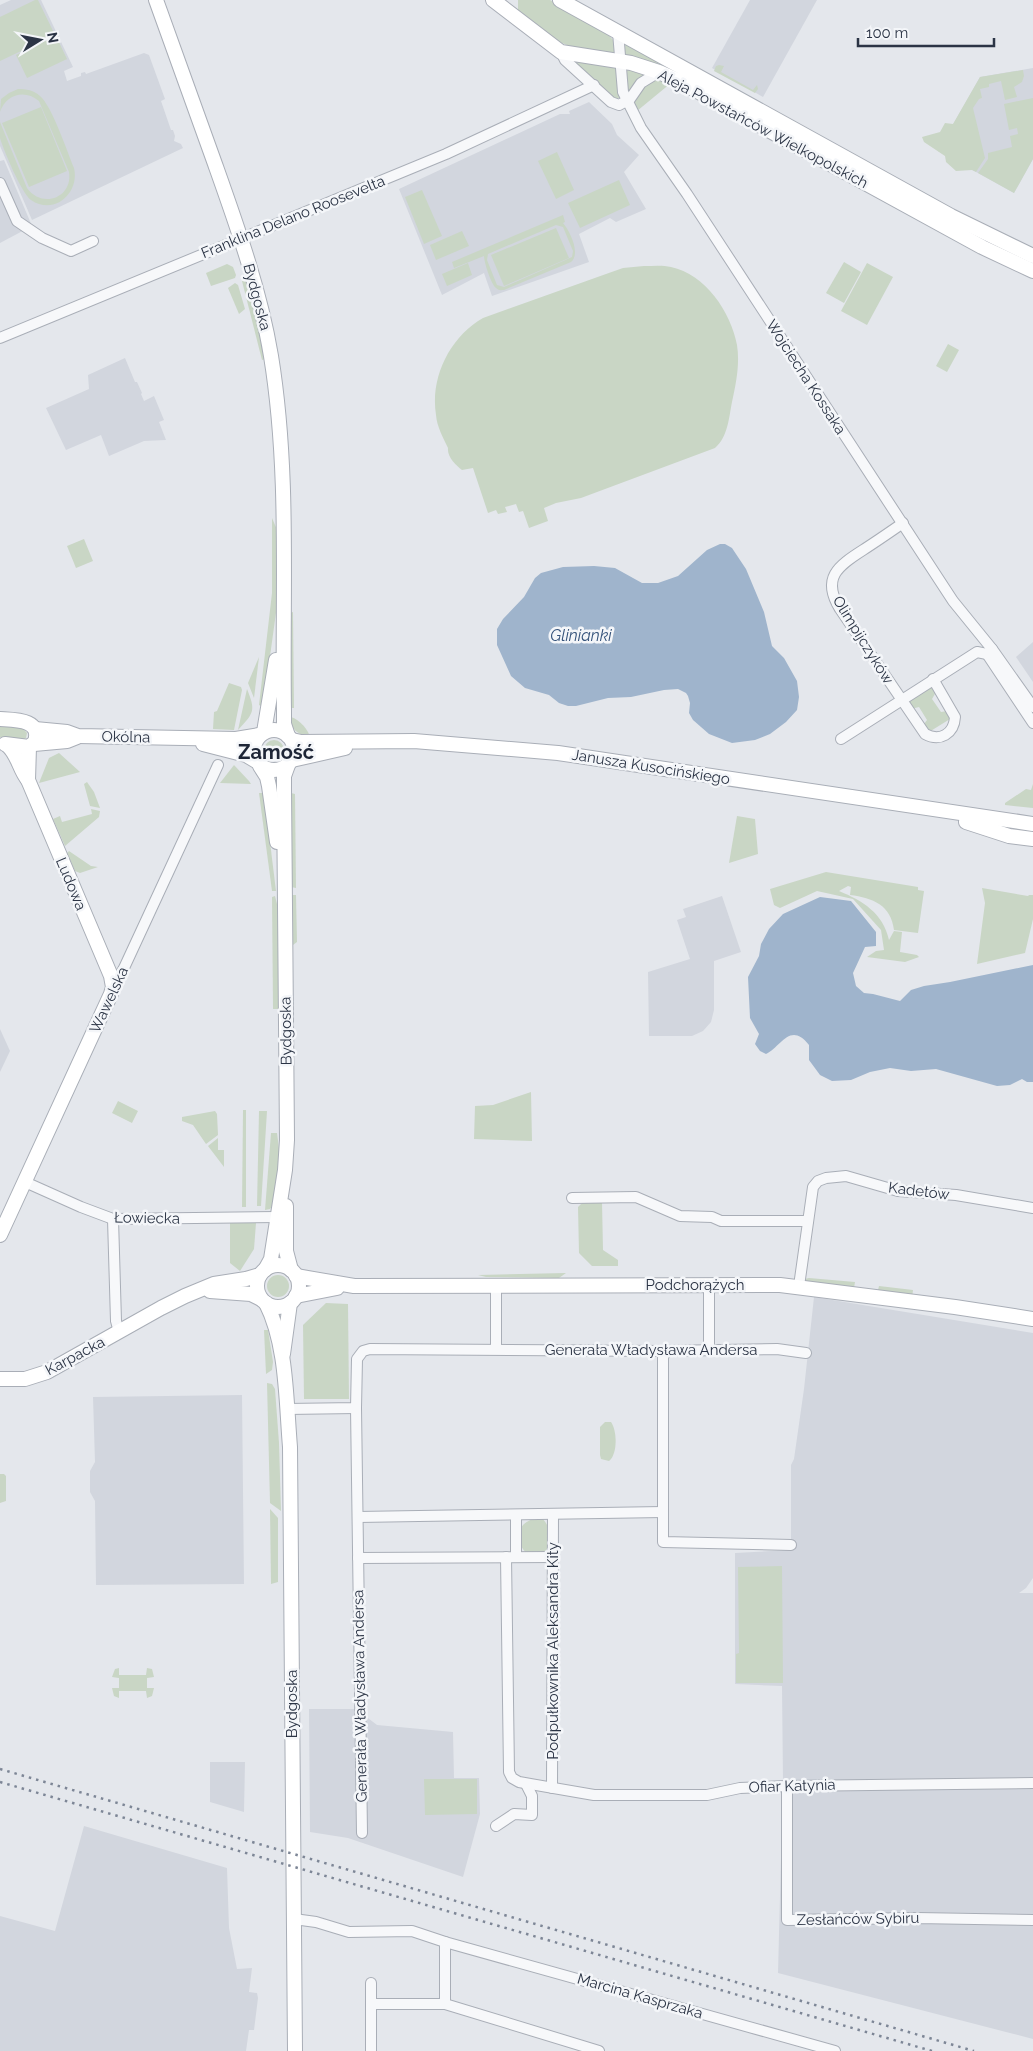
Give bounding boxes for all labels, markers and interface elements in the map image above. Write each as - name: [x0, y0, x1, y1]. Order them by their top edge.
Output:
- north arrow: [15, 15, 65, 65]
- scale bar: [858, 15, 994, 47]
- text: 100 m: [866, 24, 908, 42]
- text: N: [44, 31, 62, 44]
- street label: Aleja Powstańców Wielkopolskich: [655, 66, 871, 192]
- street label: Franklina Delano Roosevelta: [198, 172, 388, 262]
- street label: Bydgoska: [239, 262, 275, 332]
- street label: Wojciecha Kossaka: [762, 316, 850, 438]
- street label: Olimpijczyków: [829, 593, 897, 687]
- water label: Glinianki: [550, 626, 612, 645]
- street label: Okólna: [101, 728, 151, 746]
- district label: Zamość: [238, 740, 314, 764]
- street label: Janusza Kusocińskiego: [571, 746, 731, 788]
- street label: Ludowa: [52, 855, 90, 913]
- street label: Wawelska: [86, 964, 132, 1036]
- street label: Bydgoska: [276, 997, 296, 1065]
- street label: Kadetów: [887, 1178, 951, 1204]
- street label: Łowiecka: [114, 1208, 180, 1228]
- street label: Podchorążych: [646, 1276, 744, 1294]
- street label: Karpacka: [42, 1333, 108, 1379]
- street label: Generała Władysława Andersa: [545, 1341, 757, 1359]
- street label: Podpułkownika Aleksandra Kity: [544, 1542, 562, 1760]
- street label: Generała Władysława Andersa: [349, 1590, 371, 1802]
- street label: Bydgoska: [283, 1670, 301, 1738]
- street label: Ofiar Katynia: [748, 1775, 836, 1797]
- street label: Zesłańców Sybiru: [797, 1909, 920, 1929]
- street label: Marcina Kasprzaka: [575, 1969, 705, 2023]

